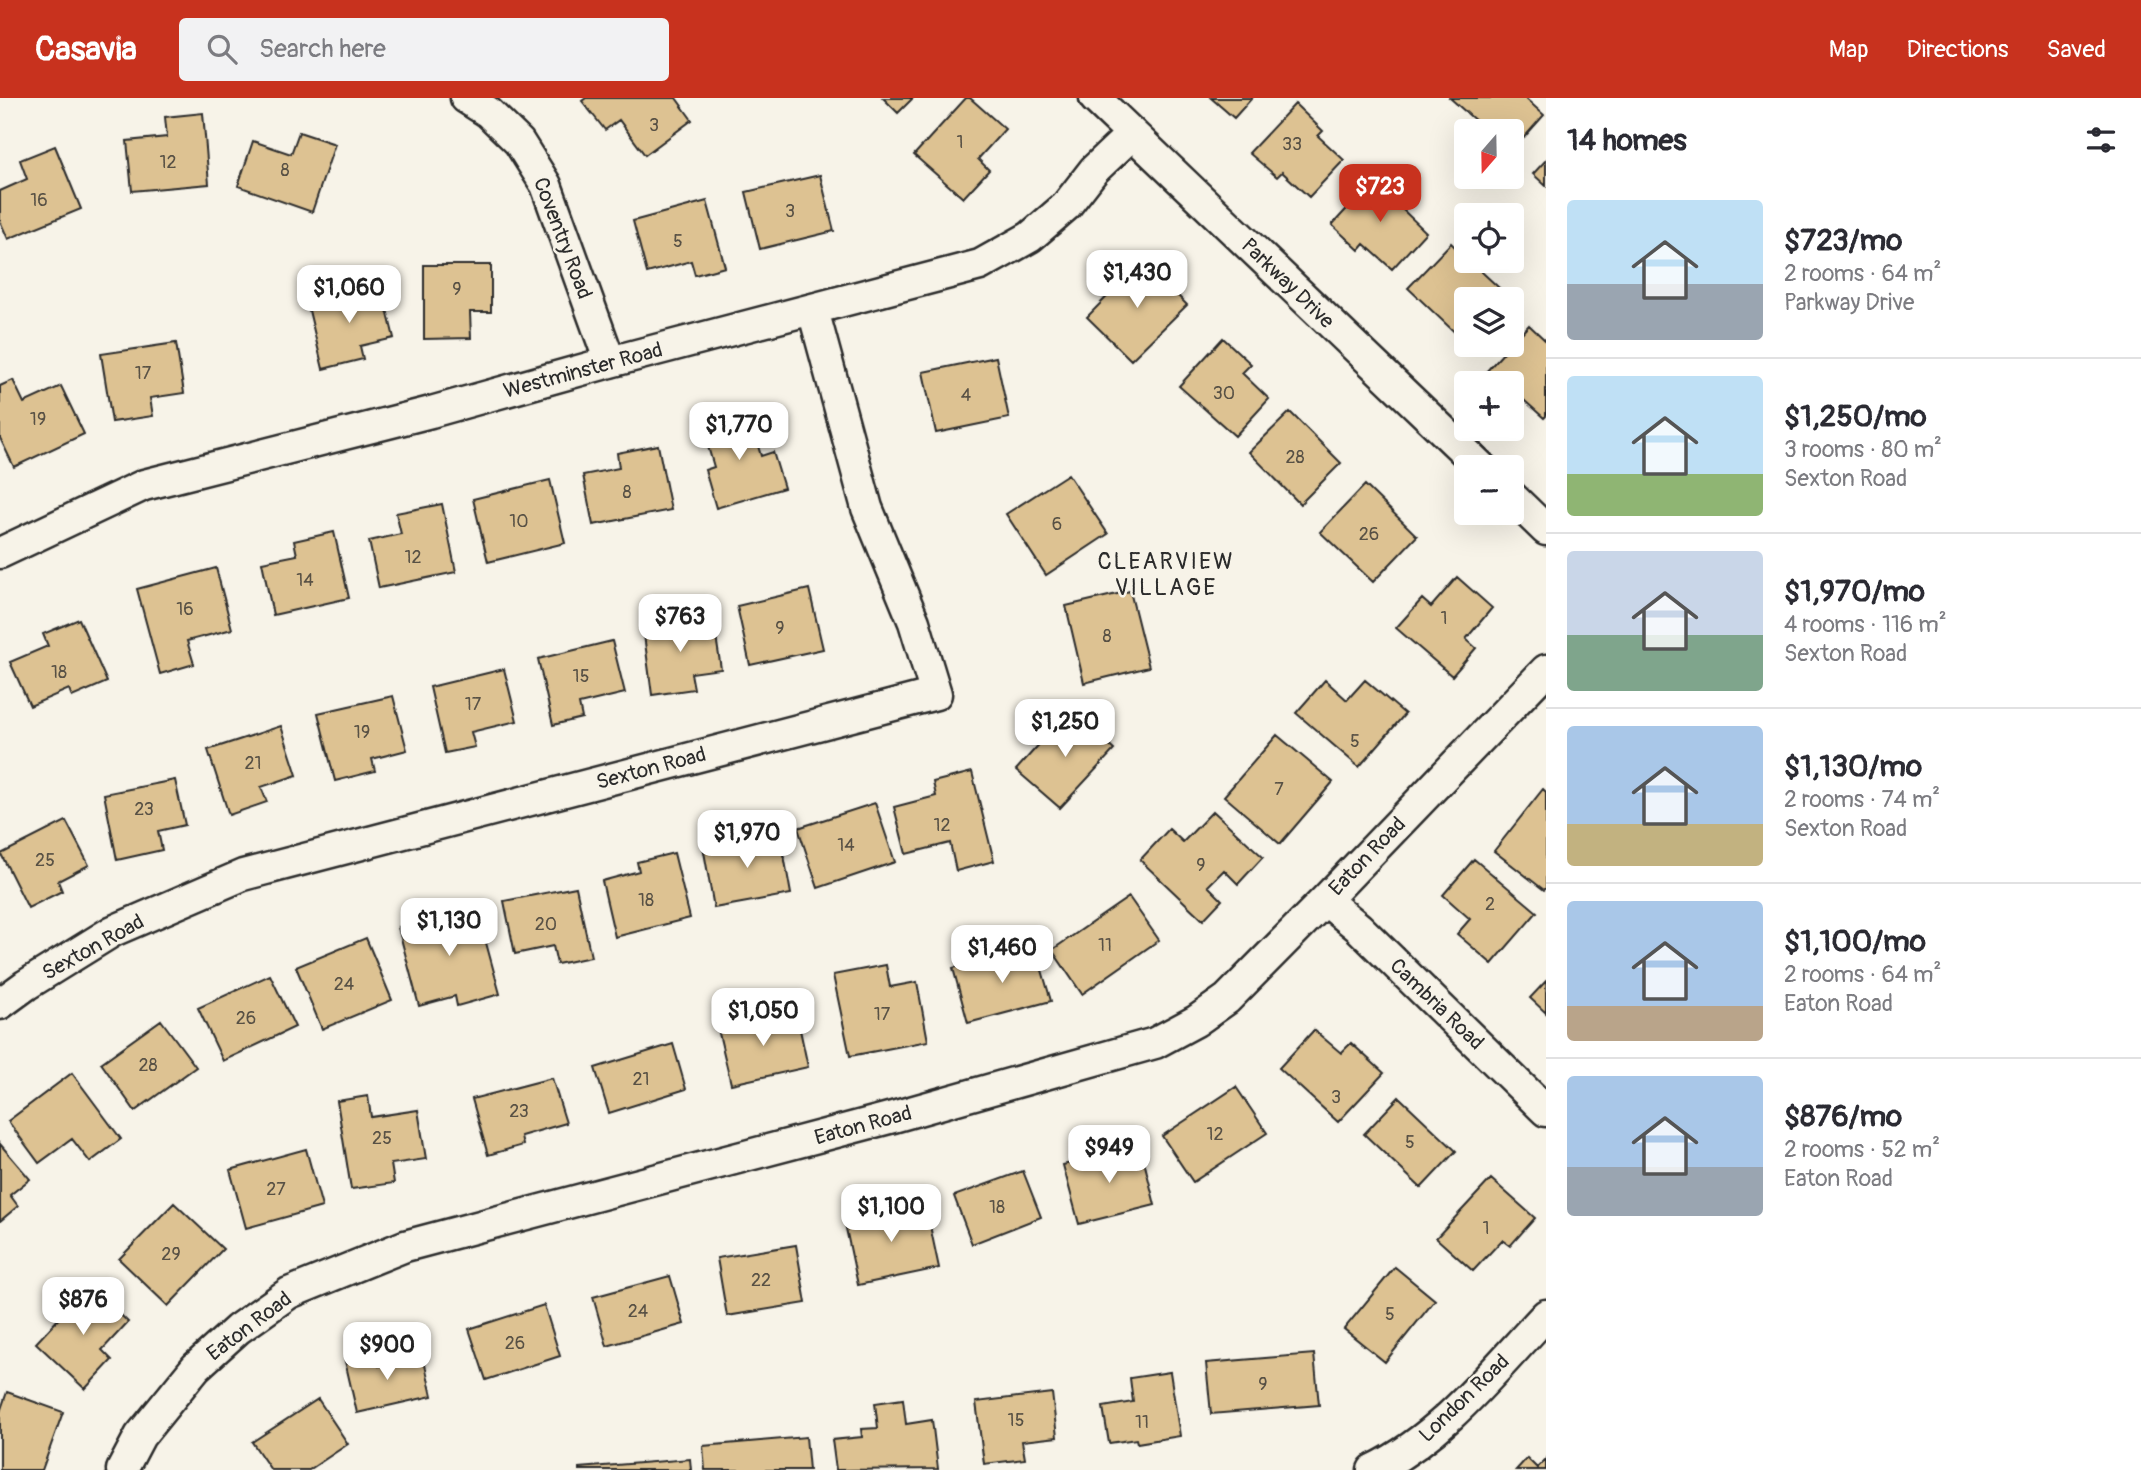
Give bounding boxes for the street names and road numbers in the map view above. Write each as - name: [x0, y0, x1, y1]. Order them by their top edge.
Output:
- street label: Coventry Road: [527, 173, 598, 303]
- street label: Parkway Drive: [1235, 232, 1340, 335]
- street label: Westminster Road: [501, 336, 666, 405]
- street label: Sexton Road: [593, 741, 709, 796]
- street label: Eaton Road: [1323, 811, 1412, 902]
- street label: Sexton Road: [37, 908, 149, 987]
- street label: Cambria Road: [1384, 953, 1489, 1056]
- street label: Eaton Road: [812, 1100, 915, 1151]
- street label: Eaton Road: [201, 1286, 297, 1367]
- street label: London Road: [1413, 1348, 1515, 1448]

